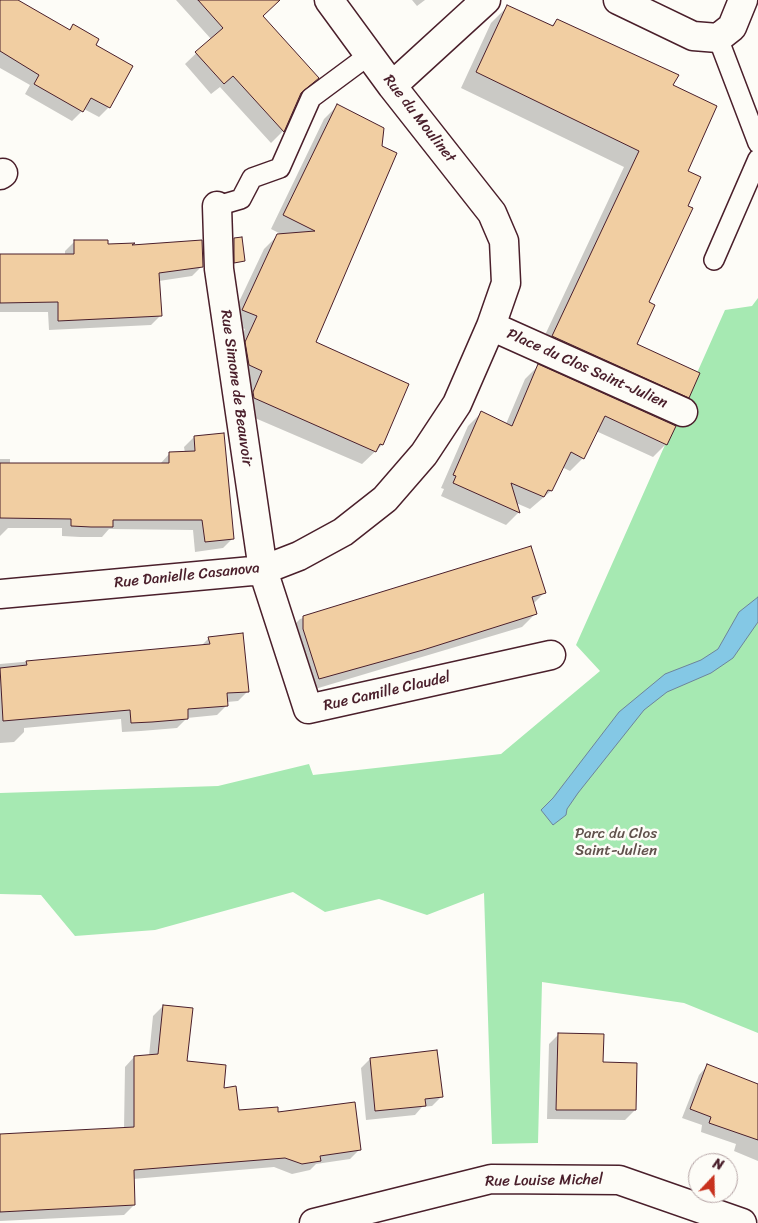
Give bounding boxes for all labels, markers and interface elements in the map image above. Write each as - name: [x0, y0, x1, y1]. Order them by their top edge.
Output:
- street label: Rue du Moulinet: [379, 71, 459, 167]
- street label: Rue Simone de Beauvoir: [216, 309, 256, 467]
- street label: Place du Clos Saint-Julien: [504, 325, 670, 413]
- street label: Rue Danielle Casanova: [113, 559, 261, 593]
- street label: Rue Camille Claudel: [322, 669, 452, 715]
- park label: Parc du Clos Saint-Julien: [575, 825, 657, 860]
- text: N: [709, 1151, 727, 1178]
- north arrow: [688, 1153, 738, 1203]
- street label: Rue Louise Michel: [485, 1171, 603, 1191]

